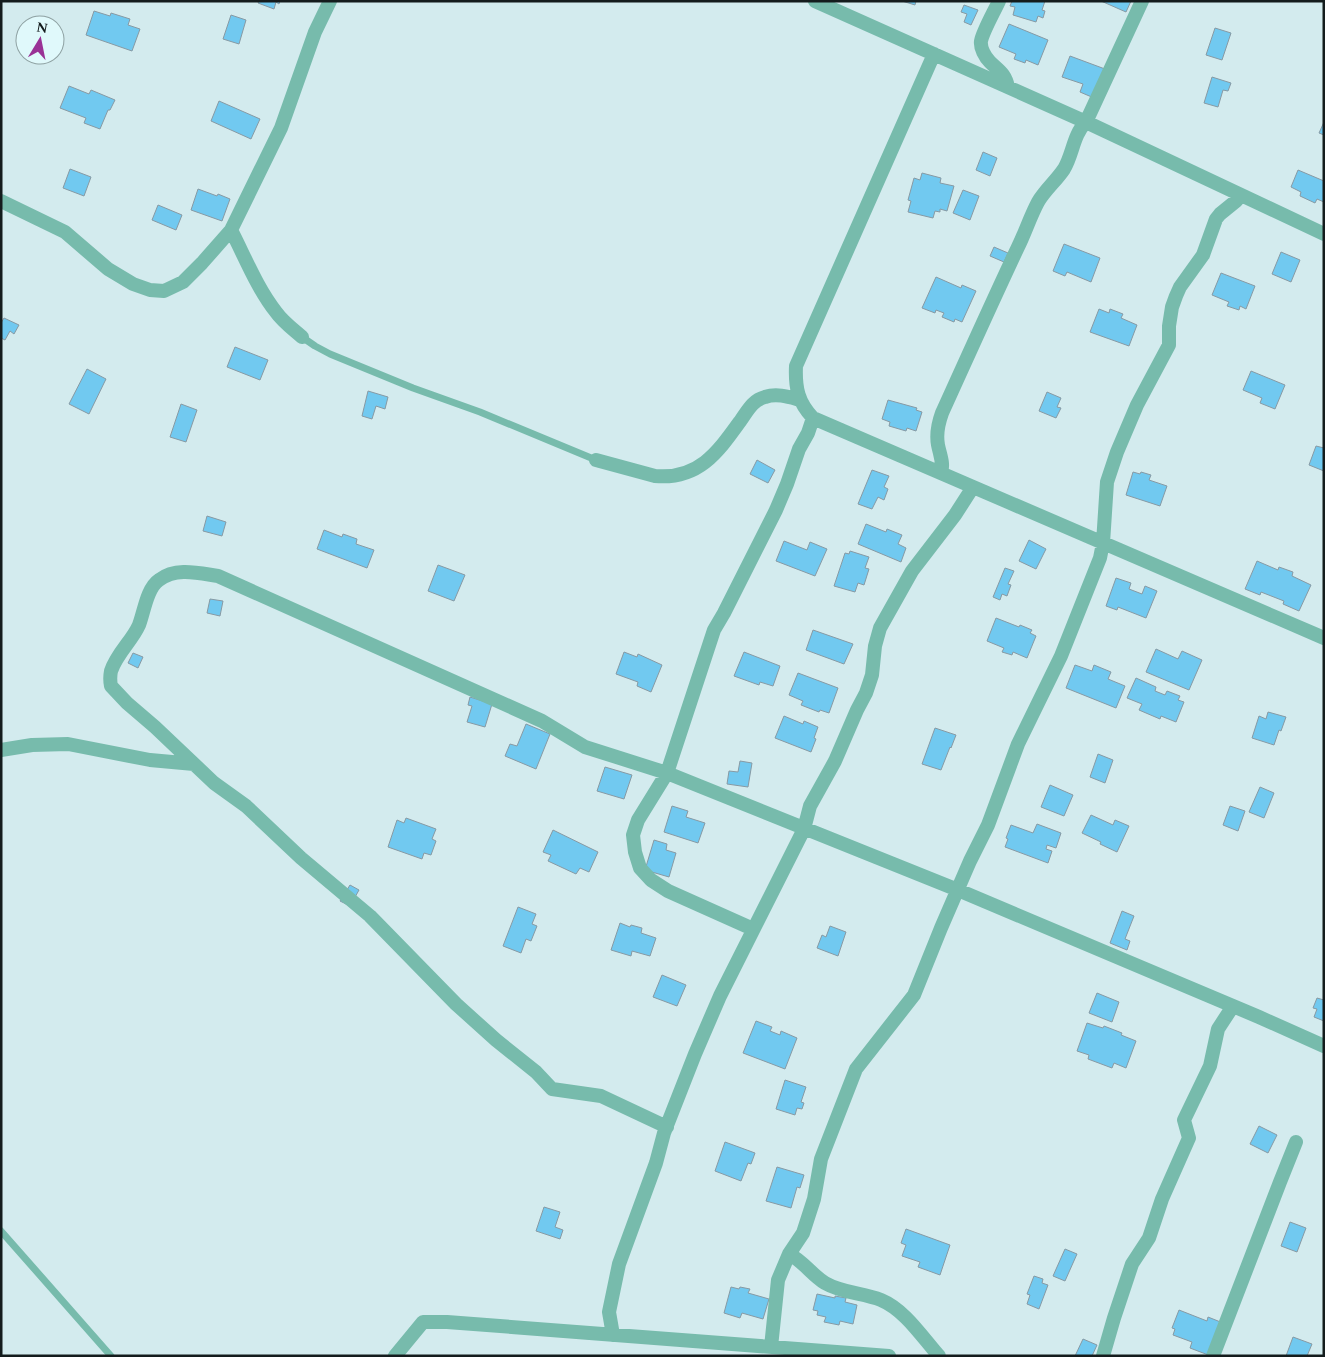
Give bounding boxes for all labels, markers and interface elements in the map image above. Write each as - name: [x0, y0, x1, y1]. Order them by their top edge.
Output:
- north arrow: [15, 15, 65, 65]
- text: N: [35, 16, 50, 39]

